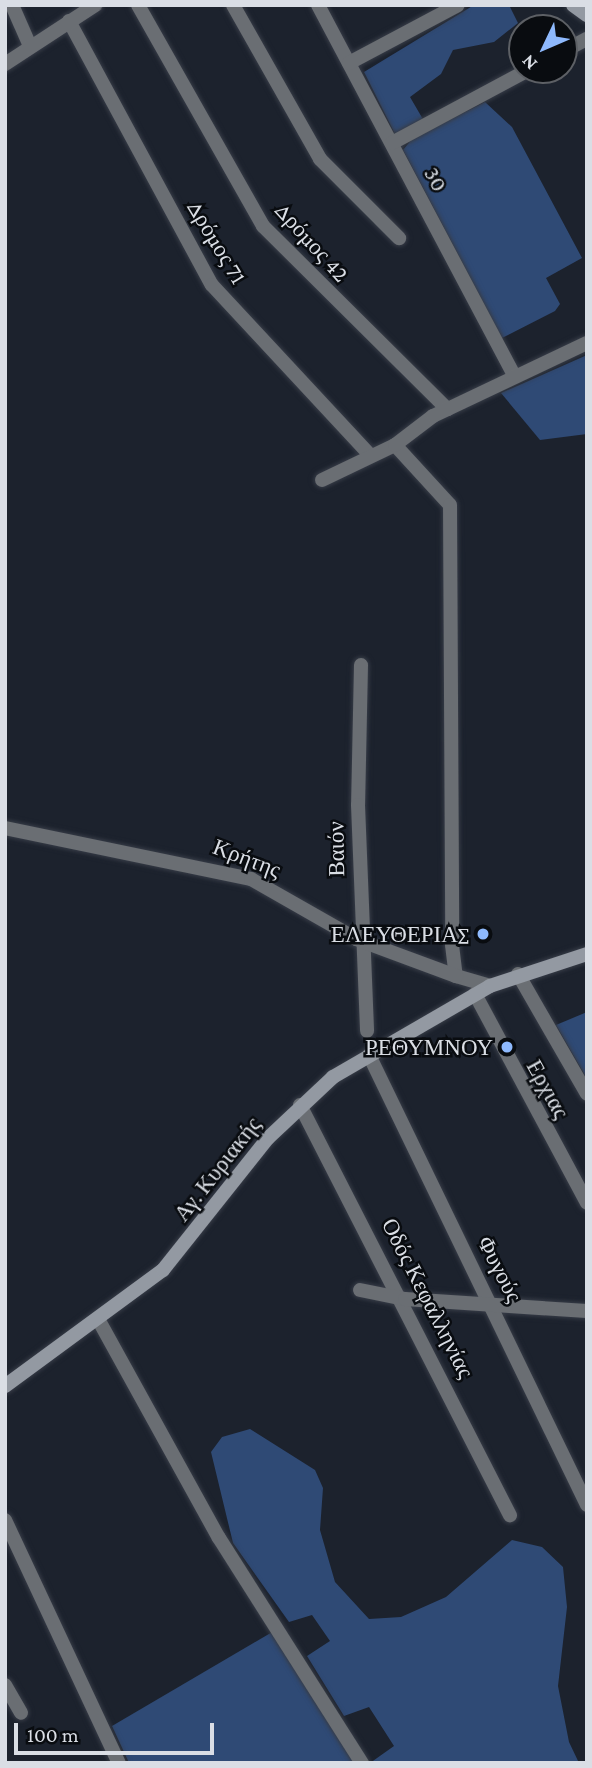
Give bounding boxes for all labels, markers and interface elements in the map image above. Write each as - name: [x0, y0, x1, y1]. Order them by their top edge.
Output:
- north arrow: [508, 14, 578, 84]
- text: N: [517, 51, 541, 75]
- street label: 30: [418, 162, 454, 196]
- street label: Δρόμος 71: [181, 195, 253, 289]
- street label: Δρόμος 42: [269, 197, 355, 287]
- street label: Βαιόν: [322, 821, 350, 877]
- street label: Κρήτης: [209, 832, 285, 884]
- place label: ΕΛΕΥΘΕΡΙΑΣ: [331, 920, 469, 948]
- marker: ΕΛΕΥΘΕΡΙΑΣ: [475, 926, 491, 942]
- place label: ΡΕΘΥΜΝΟΥ: [365, 1033, 493, 1061]
- marker: ΡΕΘΥΜΝΟΥ: [499, 1039, 515, 1055]
- street label: Ερχιας: [521, 1055, 575, 1123]
- street label: Αγ. Κυριακής: [168, 1111, 266, 1227]
- street label: Οδός Κεφαλληνίας: [376, 1213, 480, 1383]
- street label: Φυγούς: [472, 1231, 528, 1307]
- scale bar: [18, 1708, 217, 1752]
- text: 100 m: [27, 1723, 79, 1747]

